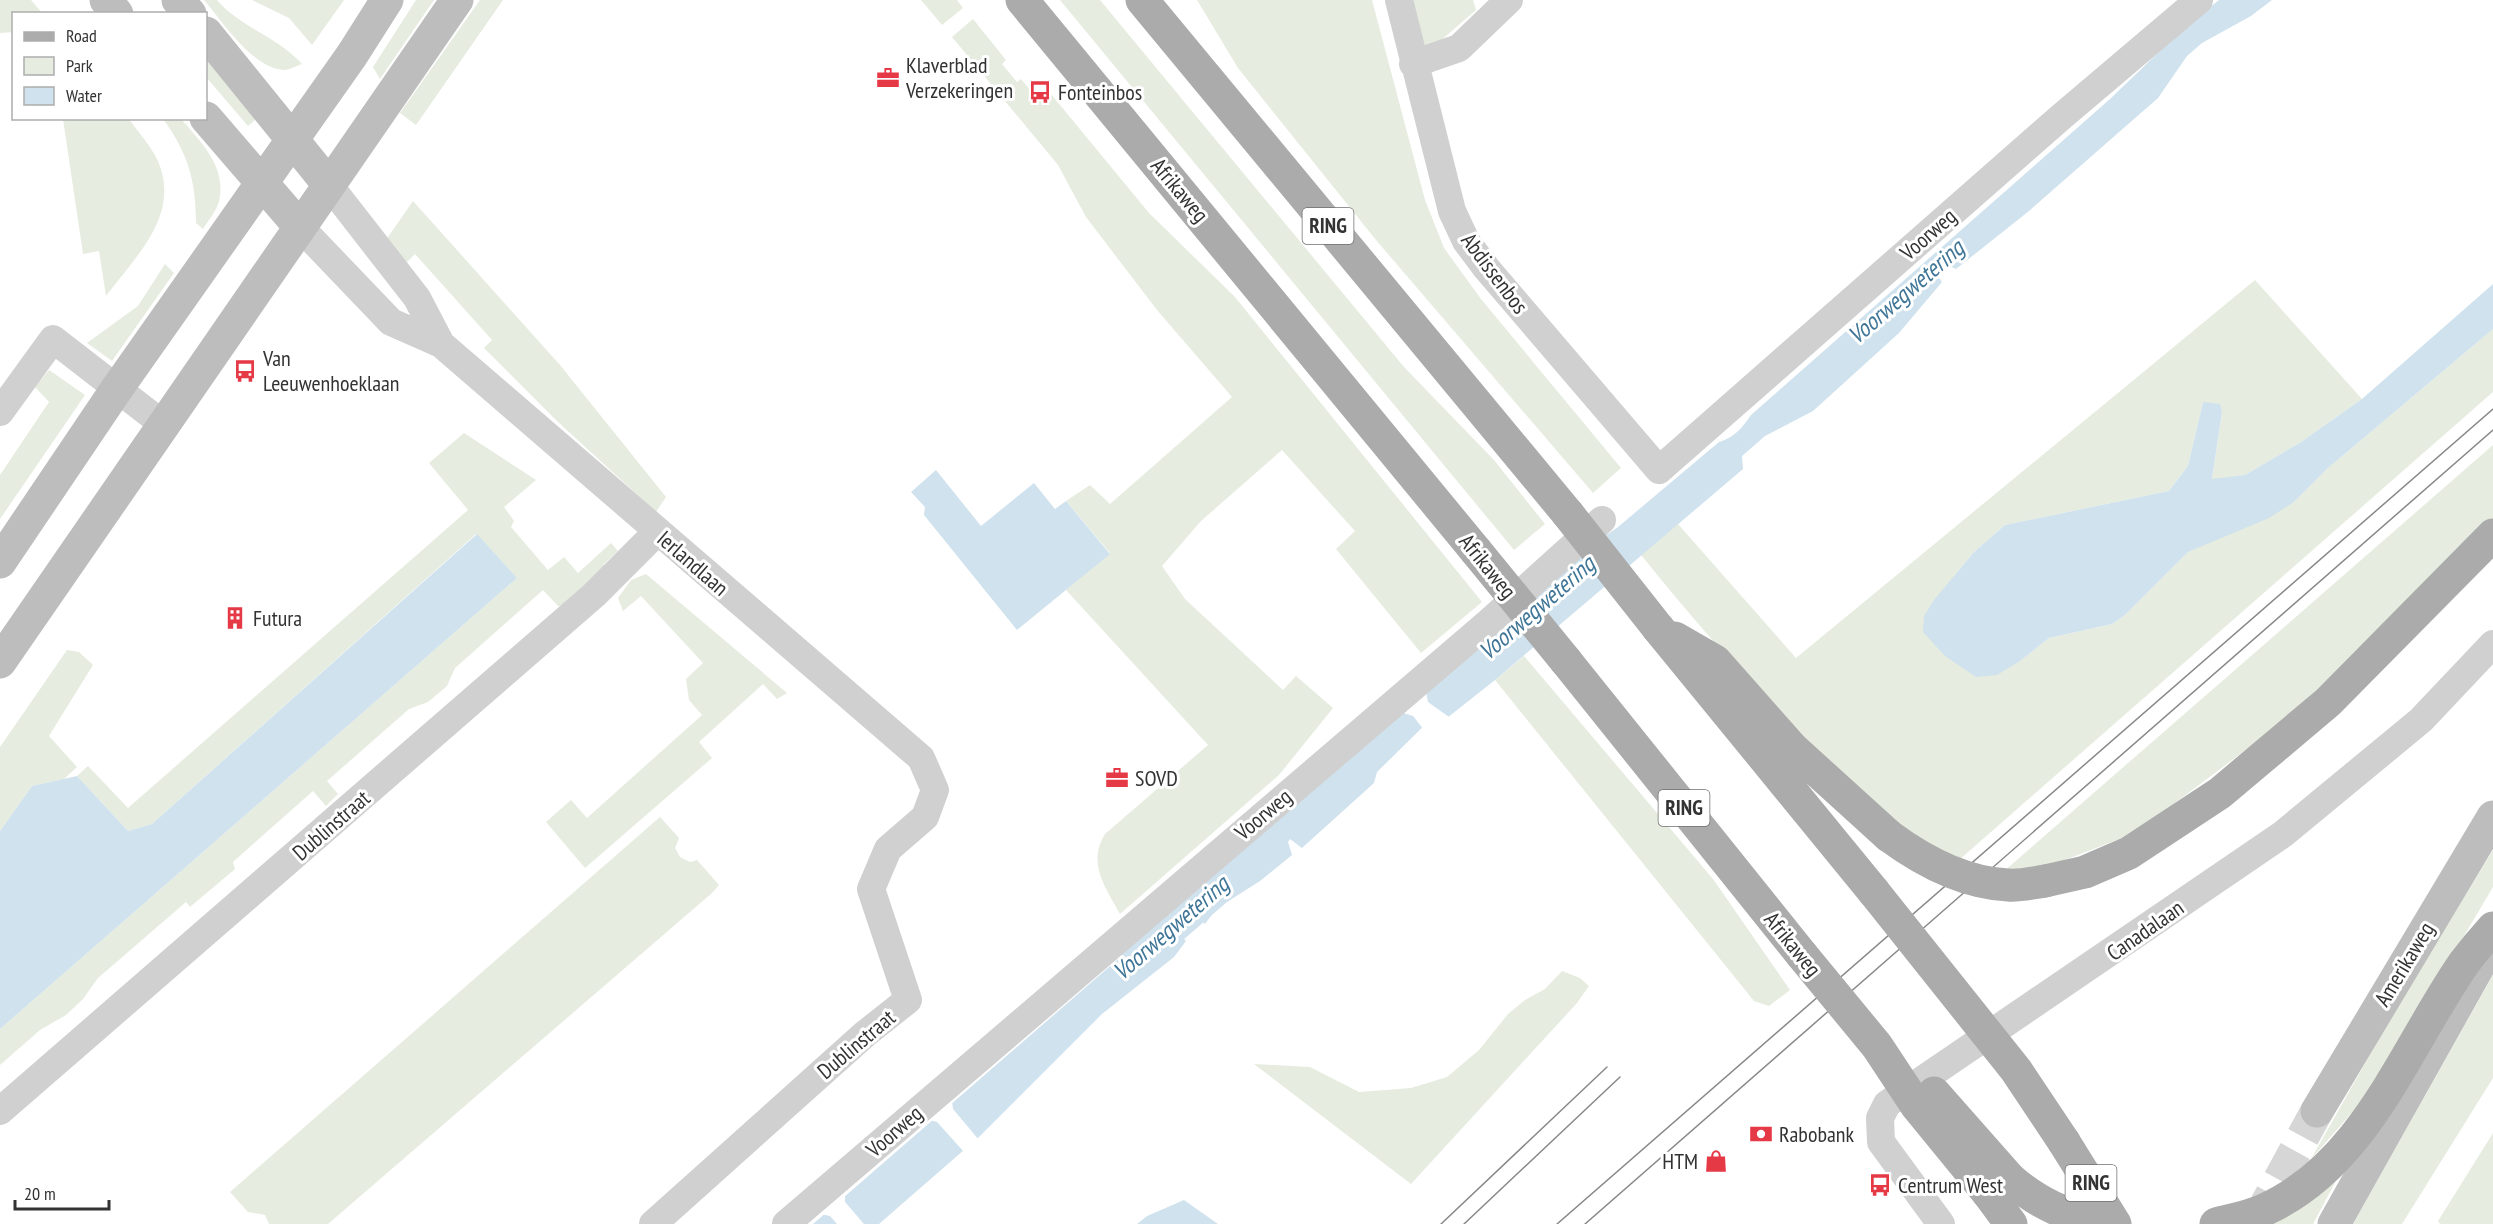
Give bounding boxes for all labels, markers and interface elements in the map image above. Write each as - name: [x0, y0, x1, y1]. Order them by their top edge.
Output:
- legend: [12, 12, 207, 120]
- text: Road: [66, 24, 97, 47]
- place label: Klaverblad Verzekeringen: [905, 51, 1013, 104]
- text: Park: [66, 54, 93, 77]
- office icon: Klaverblad Verzekeringen: [875, 65, 901, 91]
- place label: Fonteinbos: [1058, 78, 1142, 106]
- bus stop icon: Fonteinbos: [1027, 79, 1053, 105]
- text: Water: [66, 84, 102, 107]
- street label: Afrikaweg: [1145, 152, 1215, 228]
- street label: Voorweg: [1893, 202, 1962, 267]
- road number: RING: [1302, 208, 1354, 244]
- street label: Abdissenbos: [1455, 227, 1535, 319]
- water label: Voorwegwetering: [1841, 232, 1971, 351]
- place label: Van Leeuwenhoeklaan: [262, 344, 399, 397]
- bus stop icon: Van Leeuwenhoeklaan: [232, 358, 258, 384]
- street label: Ierlandlaan: [651, 524, 735, 602]
- street label: Afrikaweg: [1453, 528, 1523, 604]
- water label: Voorwegwetering: [1472, 548, 1602, 667]
- place label: Futura: [253, 604, 302, 632]
- building icon: Futura: [222, 605, 248, 631]
- place label: SOVD: [1135, 764, 1178, 792]
- office icon: SOVD: [1104, 765, 1130, 791]
- street label: Voorweg: [1228, 782, 1297, 846]
- street label: Dublinstraat: [287, 784, 375, 866]
- road number: RING: [1658, 790, 1710, 826]
- water label: Voorwegwetering: [1106, 868, 1236, 987]
- street label: Canadalaan: [2101, 893, 2189, 967]
- street label: Afrikaweg: [1758, 906, 1828, 982]
- street label: Amerikaweg: [2368, 917, 2440, 1011]
- street label: Dublinstraat: [811, 1003, 901, 1085]
- street label: Voorweg: [859, 1099, 928, 1164]
- place label: Rabobank: [1779, 1120, 1854, 1148]
- bank icon: Rabobank: [1748, 1121, 1774, 1147]
- place label: HTM: [1662, 1147, 1698, 1175]
- shop icon: HTM: [1703, 1148, 1729, 1174]
- road number: RING: [2066, 1165, 2116, 1201]
- place label: Centrum West: [1898, 1171, 2003, 1199]
- bus stop icon: Centrum West: [1867, 1172, 1893, 1198]
- scale bar: [15, 1173, 110, 1211]
- text: 20 m: [24, 1182, 56, 1205]

